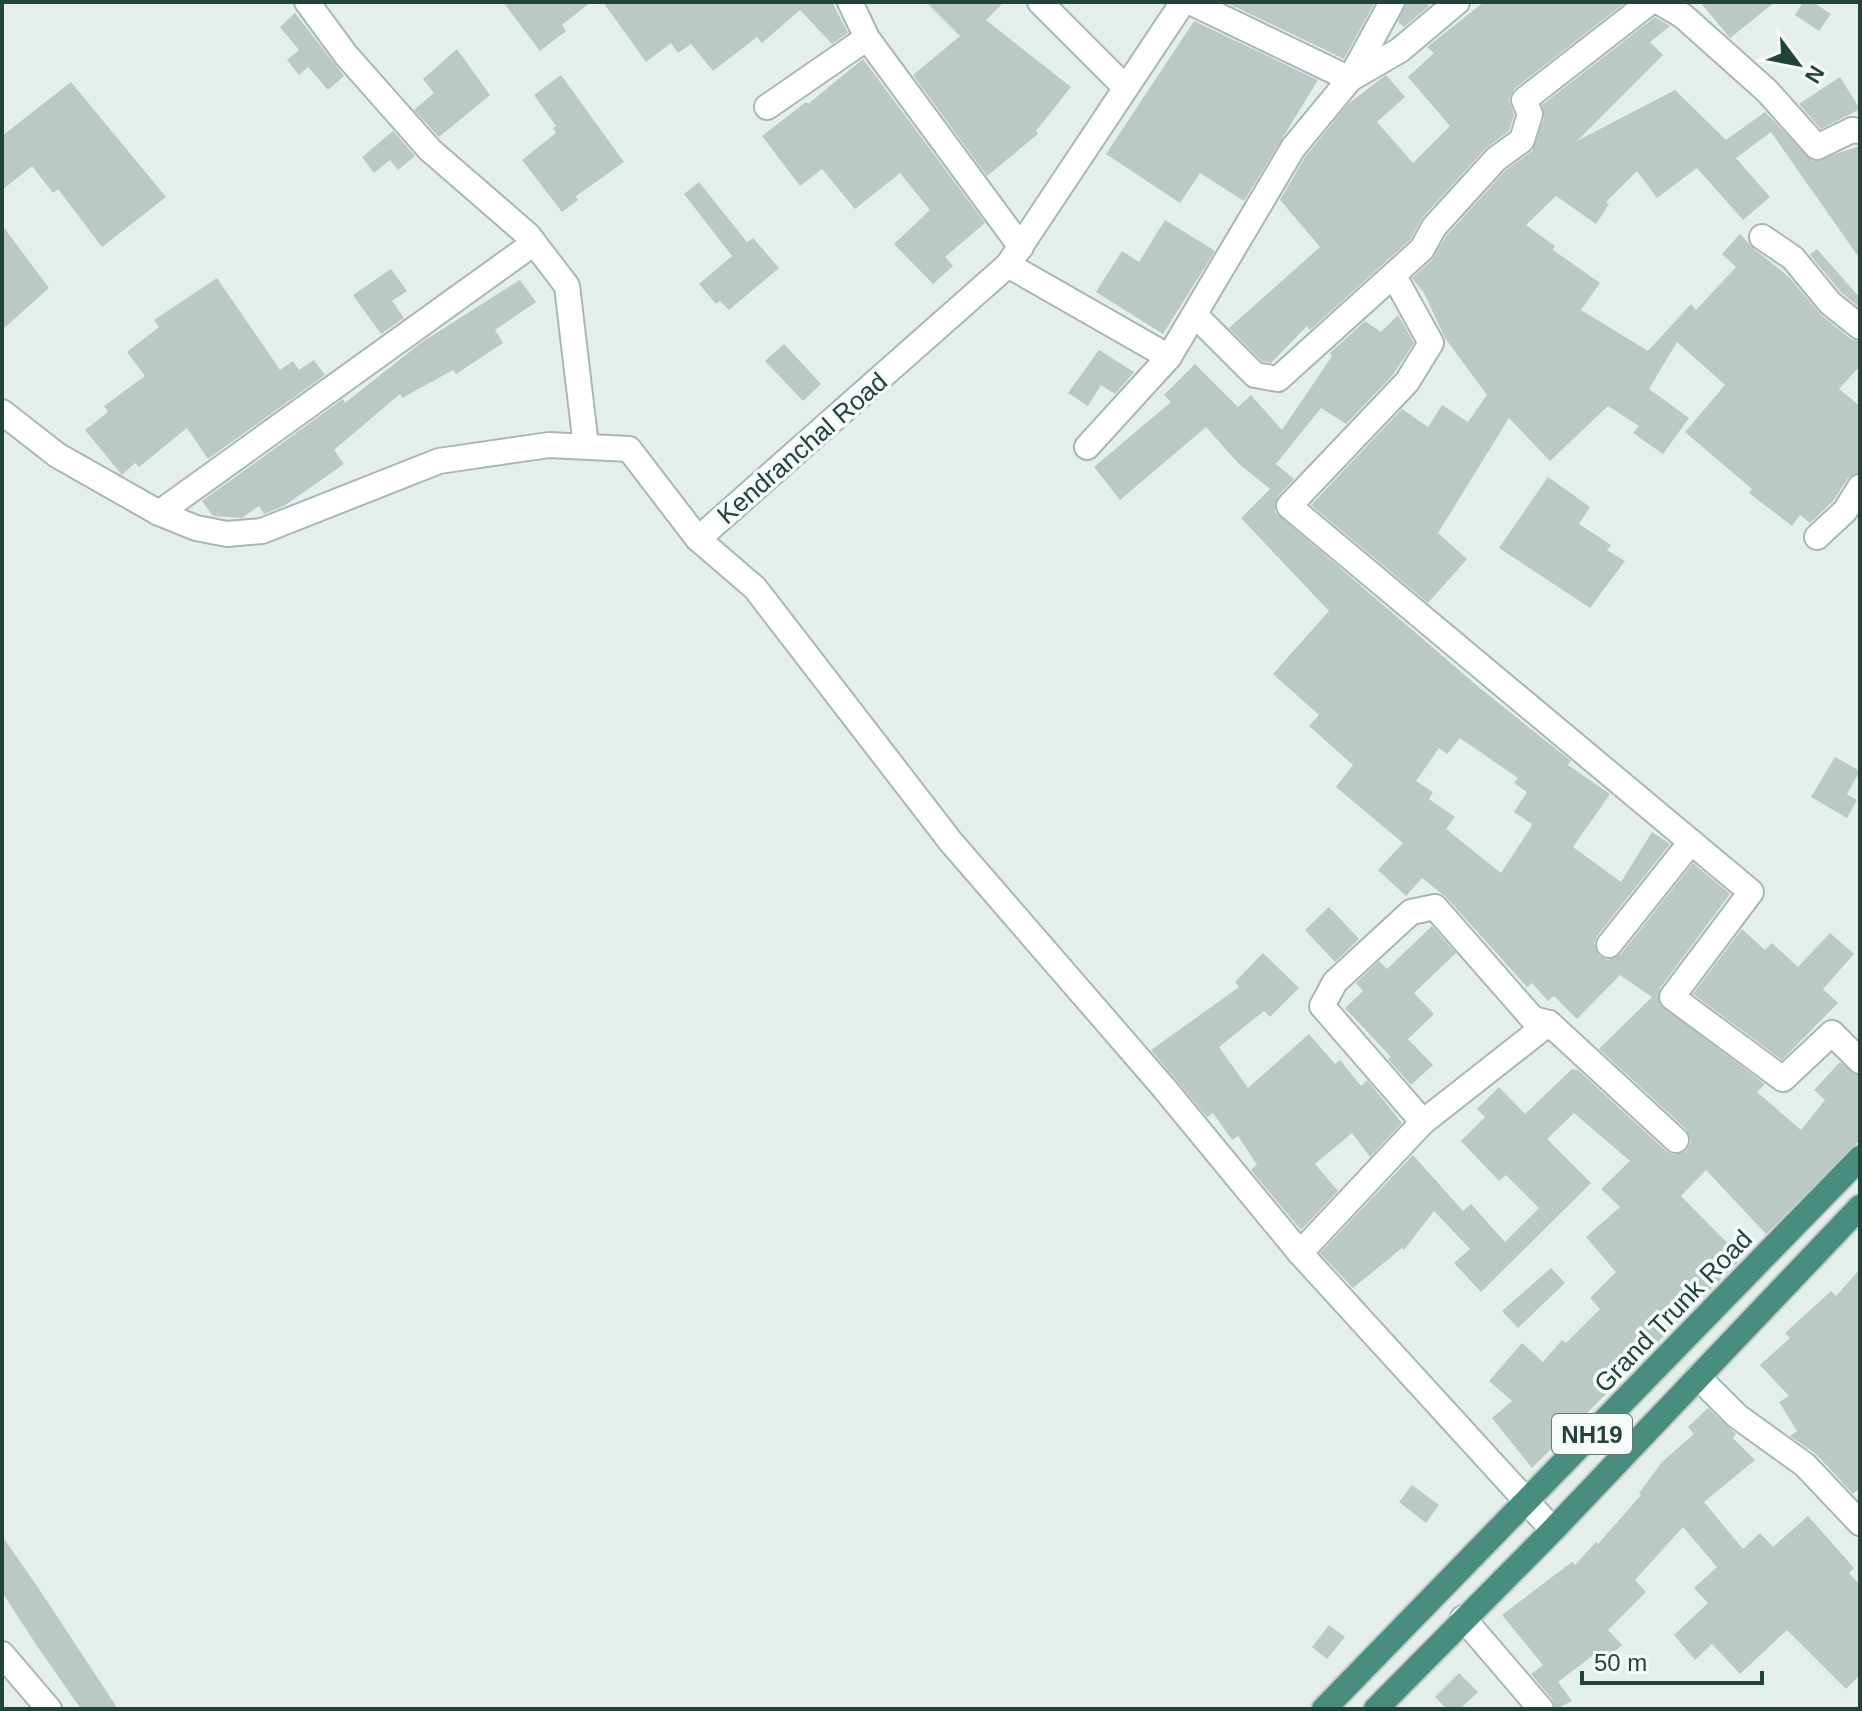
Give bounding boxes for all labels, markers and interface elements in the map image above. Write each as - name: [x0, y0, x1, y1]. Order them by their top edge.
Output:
- north arrow: [1758, 24, 1838, 104]
- text: N: [1800, 61, 1829, 88]
- street label: Kendranchal Road: [711, 366, 893, 530]
- street label: Grand Trunk Road: [1588, 1224, 1758, 1398]
- road number: NH19: [1552, 1414, 1632, 1454]
- scale bar: [1582, 1635, 1762, 1685]
- text: 50 m: [1594, 1649, 1647, 1676]

